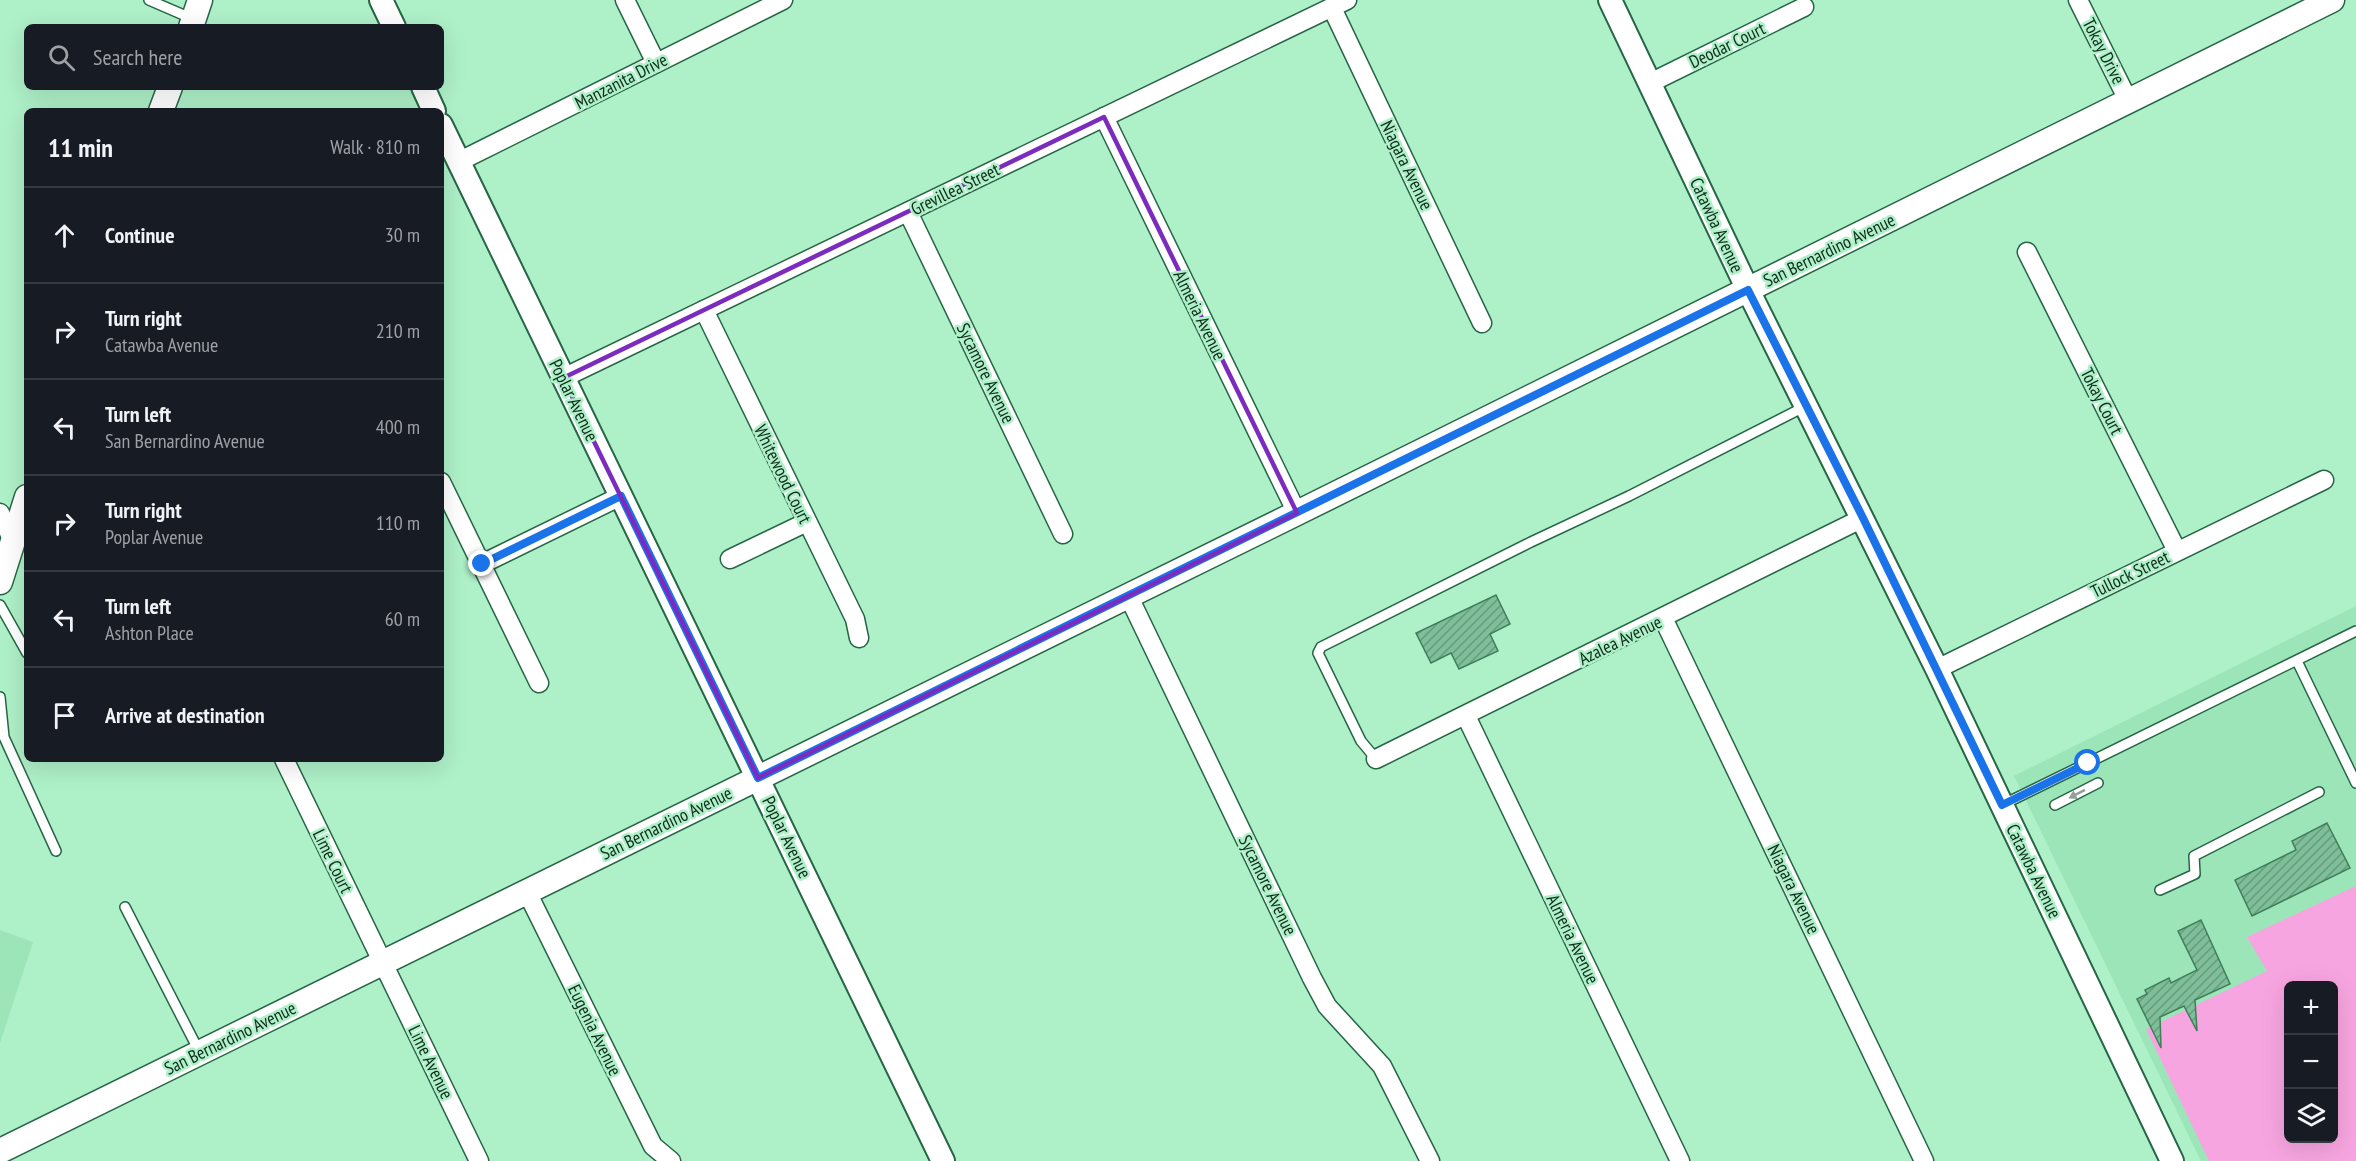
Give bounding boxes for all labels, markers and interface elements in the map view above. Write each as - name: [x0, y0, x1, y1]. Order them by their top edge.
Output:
- street label: Tokay Drive: [2078, 14, 2130, 88]
- street label: Deodar Court: [1685, 17, 1769, 73]
- search box: [24, 24, 444, 90]
- icon: search: [45, 41, 78, 74]
- text: Search here: [93, 43, 182, 71]
- street label: Manzanita Drive: [571, 48, 671, 114]
- street label: Niagara Avenue: [1375, 116, 1439, 214]
- text: 11 min: [48, 131, 113, 164]
- text: Walk · 810 m: [330, 134, 420, 160]
- street label: Grevillea Street: [907, 158, 1003, 220]
- street label: Catawba Avenue: [1685, 174, 1749, 276]
- street label: San Bernardino Avenue: [1759, 208, 1899, 292]
- icon: ahead: [48, 219, 81, 252]
- text: Continue: [105, 221, 175, 249]
- text: 30 m: [385, 222, 420, 248]
- street label: Almeria Avenue: [1168, 266, 1232, 364]
- text: Turn right: [105, 304, 182, 332]
- icon: right: [48, 315, 81, 348]
- text: 210 m: [376, 318, 420, 344]
- street label: Sycamore Avenue: [952, 319, 1020, 427]
- text: Catawba Avenue: [105, 332, 218, 358]
- street label: Poplar Avenue: [544, 355, 604, 445]
- street label: Tokay Court: [2075, 364, 2129, 438]
- text: Turn left: [105, 400, 171, 428]
- icon: left: [48, 411, 81, 444]
- text: 400 m: [376, 414, 420, 440]
- street label: Whitewood Court: [749, 421, 817, 527]
- text: San Bernardino Avenue: [105, 428, 265, 454]
- text: Turn right: [105, 496, 182, 524]
- icon: right: [48, 507, 81, 540]
- text: 110 m: [376, 510, 420, 536]
- text: Poplar Avenue: [105, 524, 203, 550]
- street label: Tullock Street: [2087, 545, 2173, 603]
- route end: [468, 550, 494, 576]
- text: Turn left: [105, 592, 171, 620]
- icon: left: [48, 603, 81, 636]
- text: 60 m: [385, 606, 420, 632]
- street label: Azalea Avenue: [1575, 610, 1665, 670]
- text: Ashton Place: [105, 620, 194, 646]
- icon: arrive: [48, 699, 81, 732]
- text: Arrive at destination: [105, 701, 265, 729]
- route start: [2074, 749, 2100, 775]
- street label: San Bernardino Avenue: [596, 781, 736, 865]
- one-way arrow: [2068, 789, 2085, 799]
- street label: Poplar Avenue: [757, 792, 817, 882]
- street label: Catawba Avenue: [2001, 820, 2067, 922]
- street label: Lime Court: [308, 825, 358, 897]
- street label: Sycamore Avenue: [1234, 831, 1302, 939]
- street label: Niagara Avenue: [1762, 840, 1826, 938]
- street label: Almeria Avenue: [1541, 890, 1605, 988]
- street label: Eugenia Avenue: [563, 981, 627, 1079]
- map controls: [2284, 981, 2338, 1143]
- button: +: [2284, 981, 2338, 1035]
- street label: San Bernardino Avenue: [160, 996, 300, 1080]
- street label: Lime Avenue: [403, 1021, 459, 1103]
- button: −: [2284, 1035, 2338, 1089]
- button: layers: [2284, 1089, 2338, 1143]

